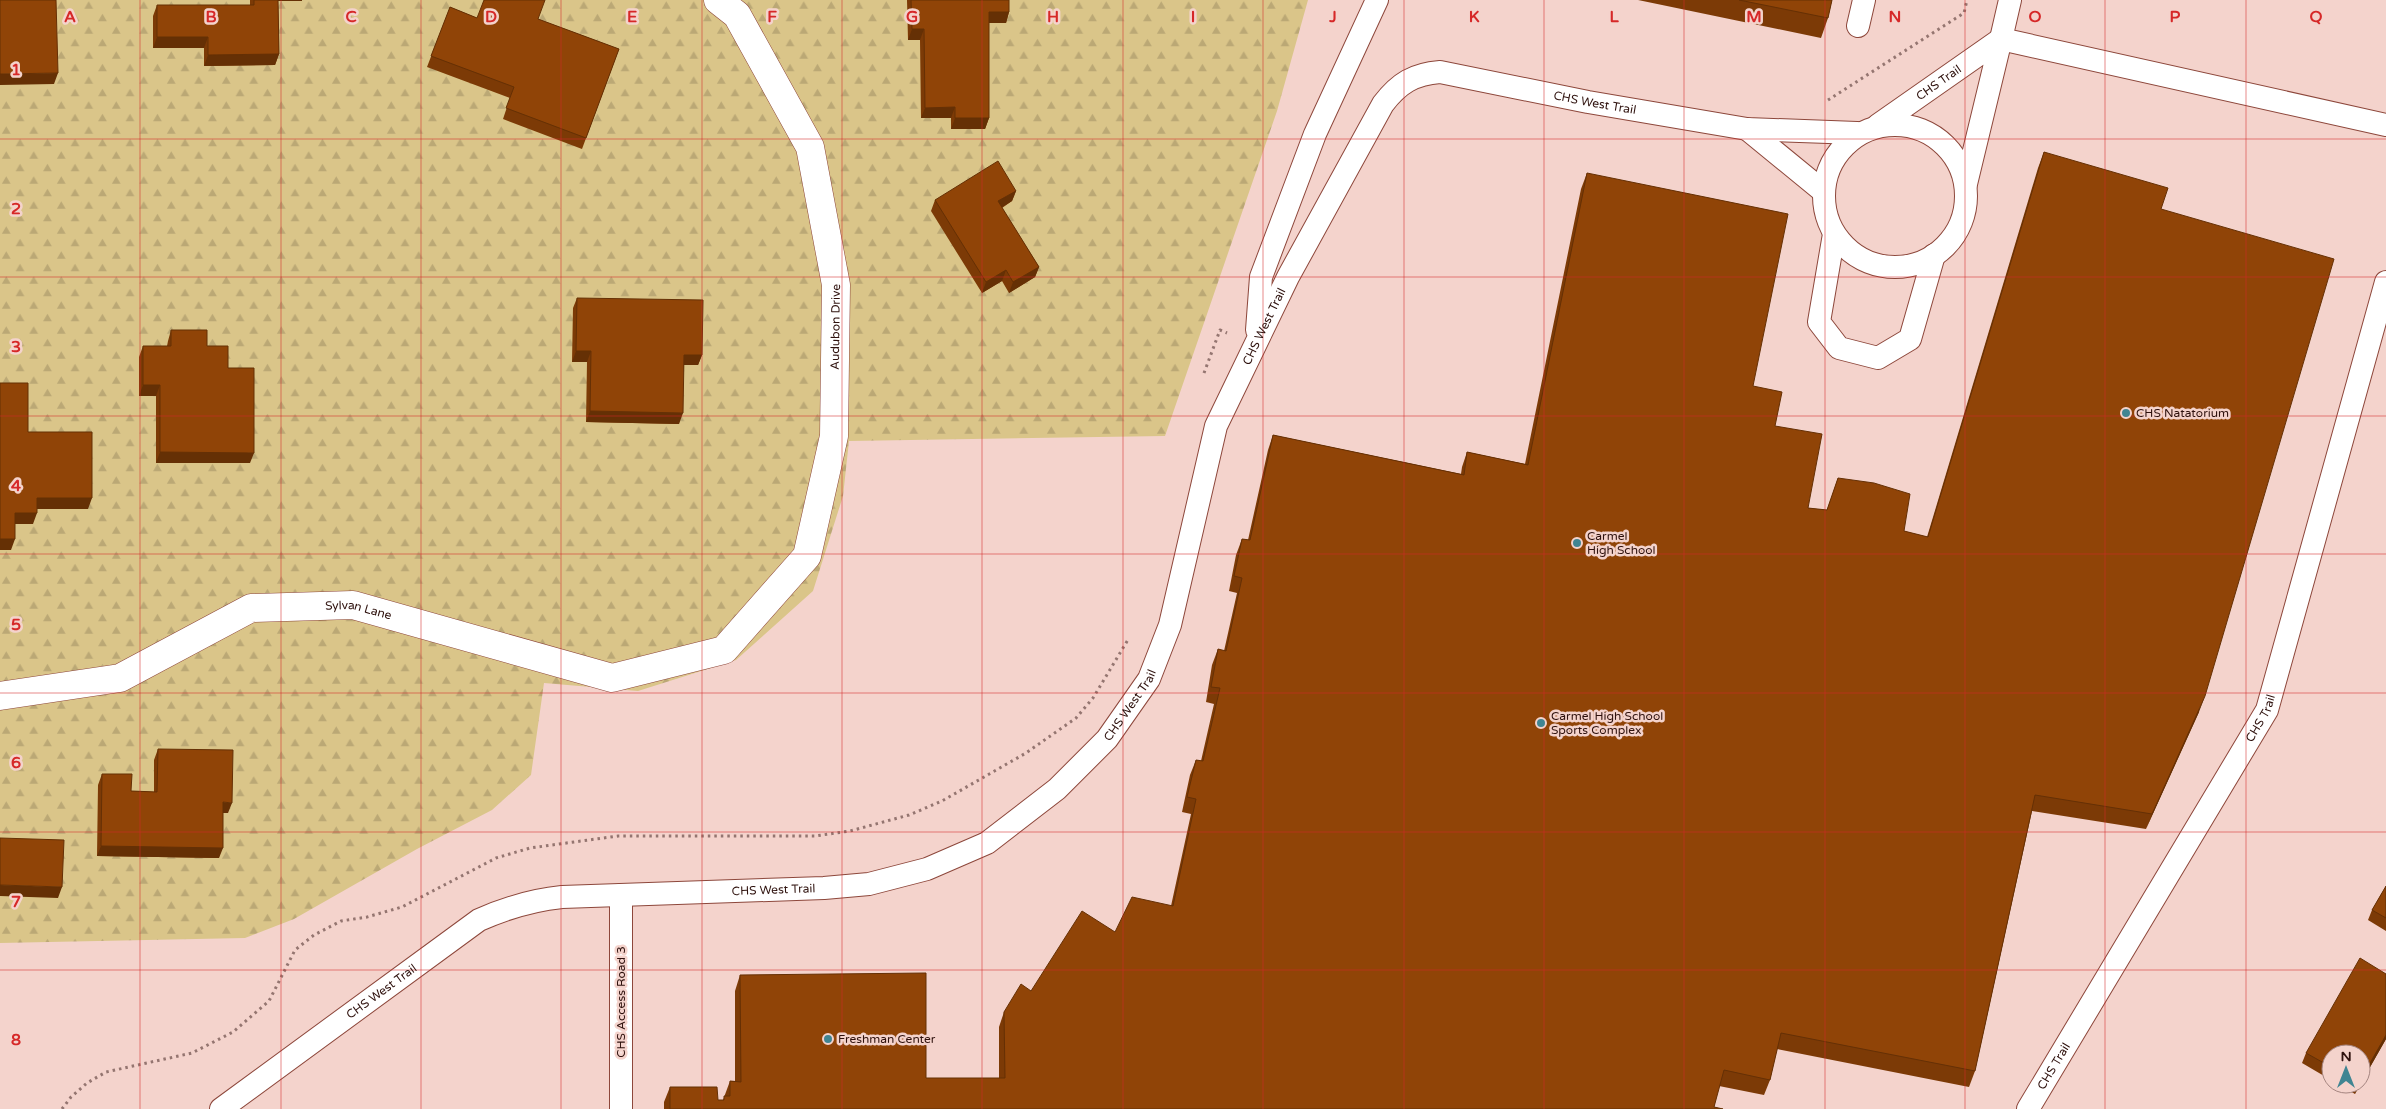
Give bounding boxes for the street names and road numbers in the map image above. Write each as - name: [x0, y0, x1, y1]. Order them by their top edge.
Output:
- street label: CHS Trail: [1913, 62, 1964, 103]
- street label: CHS West Trail: [1552, 88, 1637, 117]
- street label: Audubon Drive: [828, 284, 843, 370]
- street label: CHS West Trail: [1240, 286, 1289, 367]
- street label: Sylvan Lane: [325, 598, 394, 623]
- street label: CHS West Trail: [1101, 668, 1159, 744]
- street label: CHS Trail: [2242, 693, 2278, 745]
- street label: CHS West Trail: [731, 881, 816, 898]
- street label: CHS Access Road 3: [614, 946, 628, 1058]
- street label: CHS West Trail: [344, 961, 419, 1022]
- street label: CHS Trail: [2034, 1040, 2073, 1092]

